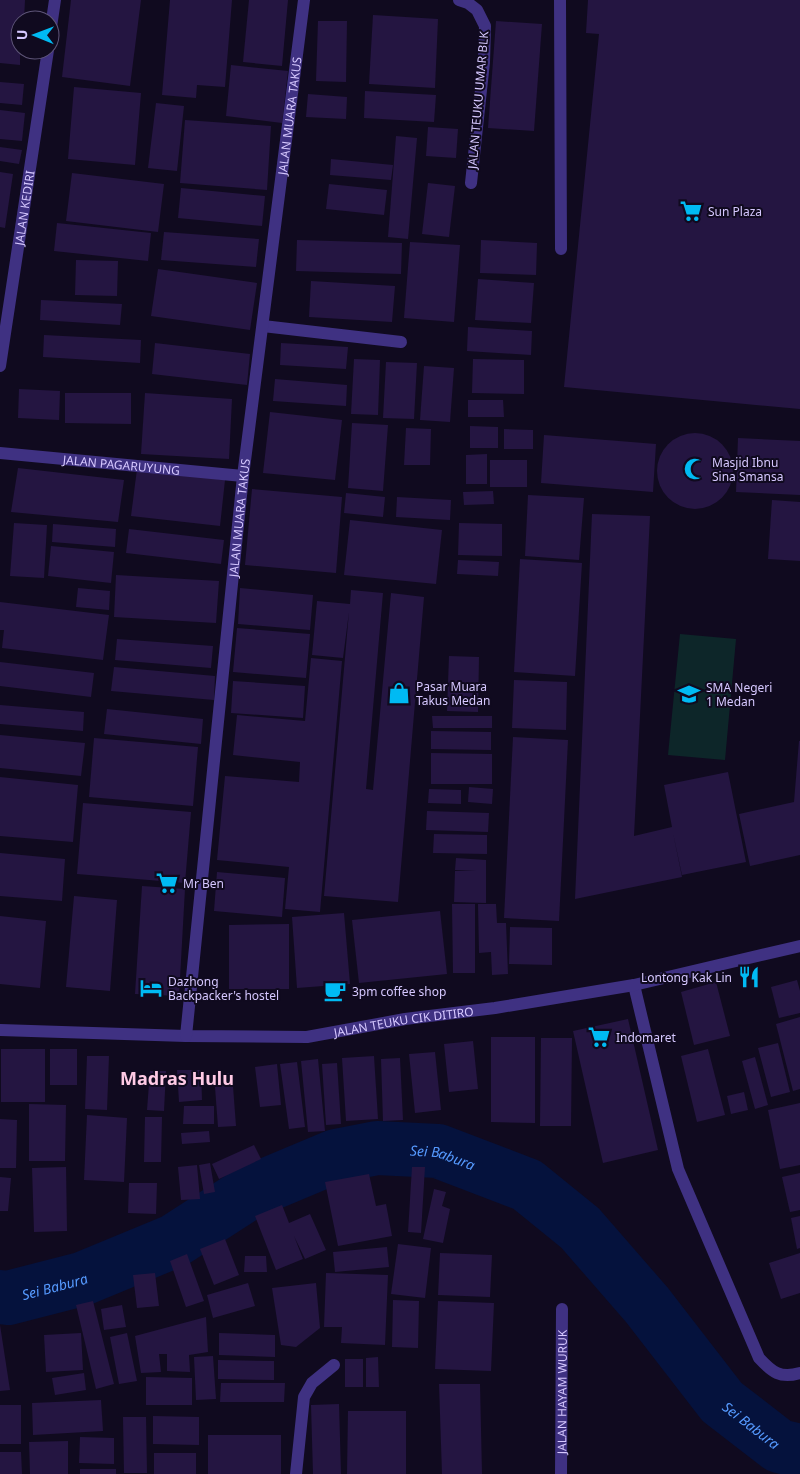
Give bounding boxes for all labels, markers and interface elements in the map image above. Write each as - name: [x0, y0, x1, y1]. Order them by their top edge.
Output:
- north arrow: [10, 10, 60, 60]
- text: U: [12, 29, 31, 40]
- street label: JALAN TEUKU UMAR BLK: [463, 30, 493, 170]
- street label: JALAN MUARA TAKUS: [273, 55, 305, 177]
- street label: JALAN KEDIRI: [10, 169, 38, 247]
- supermarket icon: Sun Plaza: [678, 198, 704, 224]
- place label: Sun Plaza: [708, 203, 762, 220]
- street label: JALAN PAGARUYUNG: [61, 450, 181, 478]
- place label: Masjid Ibnu Sina Smansa: [712, 454, 783, 485]
- mosque icon: Masjid Ibnu Sina Smansa: [682, 456, 708, 482]
- street label: JALAN MUARA TAKUS: [224, 457, 254, 579]
- place label: Pasar Muara Takus Medan: [416, 678, 490, 709]
- place label: SMA Negeri 1 Medan: [706, 679, 772, 710]
- shop icon: Pasar Muara Takus Medan: [386, 680, 412, 706]
- school or university icon: SMA Negeri 1 Medan: [676, 681, 702, 707]
- supermarket icon: Mr Ben: [154, 870, 180, 896]
- place label: Mr Ben: [183, 875, 224, 892]
- restaurant icon: Lontong Kak Lin: [736, 964, 762, 990]
- place label: Lontong Kak Lin: [641, 969, 732, 986]
- place label: Dazhong Backpacker's hostel: [168, 973, 279, 1004]
- hotel icon: Dazhong Backpacker's hostel: [138, 975, 164, 1001]
- cafe icon: 3pm coffee shop: [322, 978, 348, 1004]
- place label: 3pm coffee shop: [352, 983, 446, 1000]
- street label: JALAN TEUKU CIK DITIRO: [331, 1002, 474, 1041]
- supermarket icon: Indomaret: [586, 1024, 612, 1050]
- place label: Indomaret: [616, 1029, 677, 1046]
- district label: Madras Hulu: [120, 1066, 234, 1090]
- water label: Sei Babura: [409, 1140, 478, 1174]
- water label: Sei Babura: [20, 1268, 90, 1304]
- street label: JALAN HAYAM WURUK: [553, 1329, 570, 1455]
- water label: Sei Babura: [719, 1397, 784, 1453]

